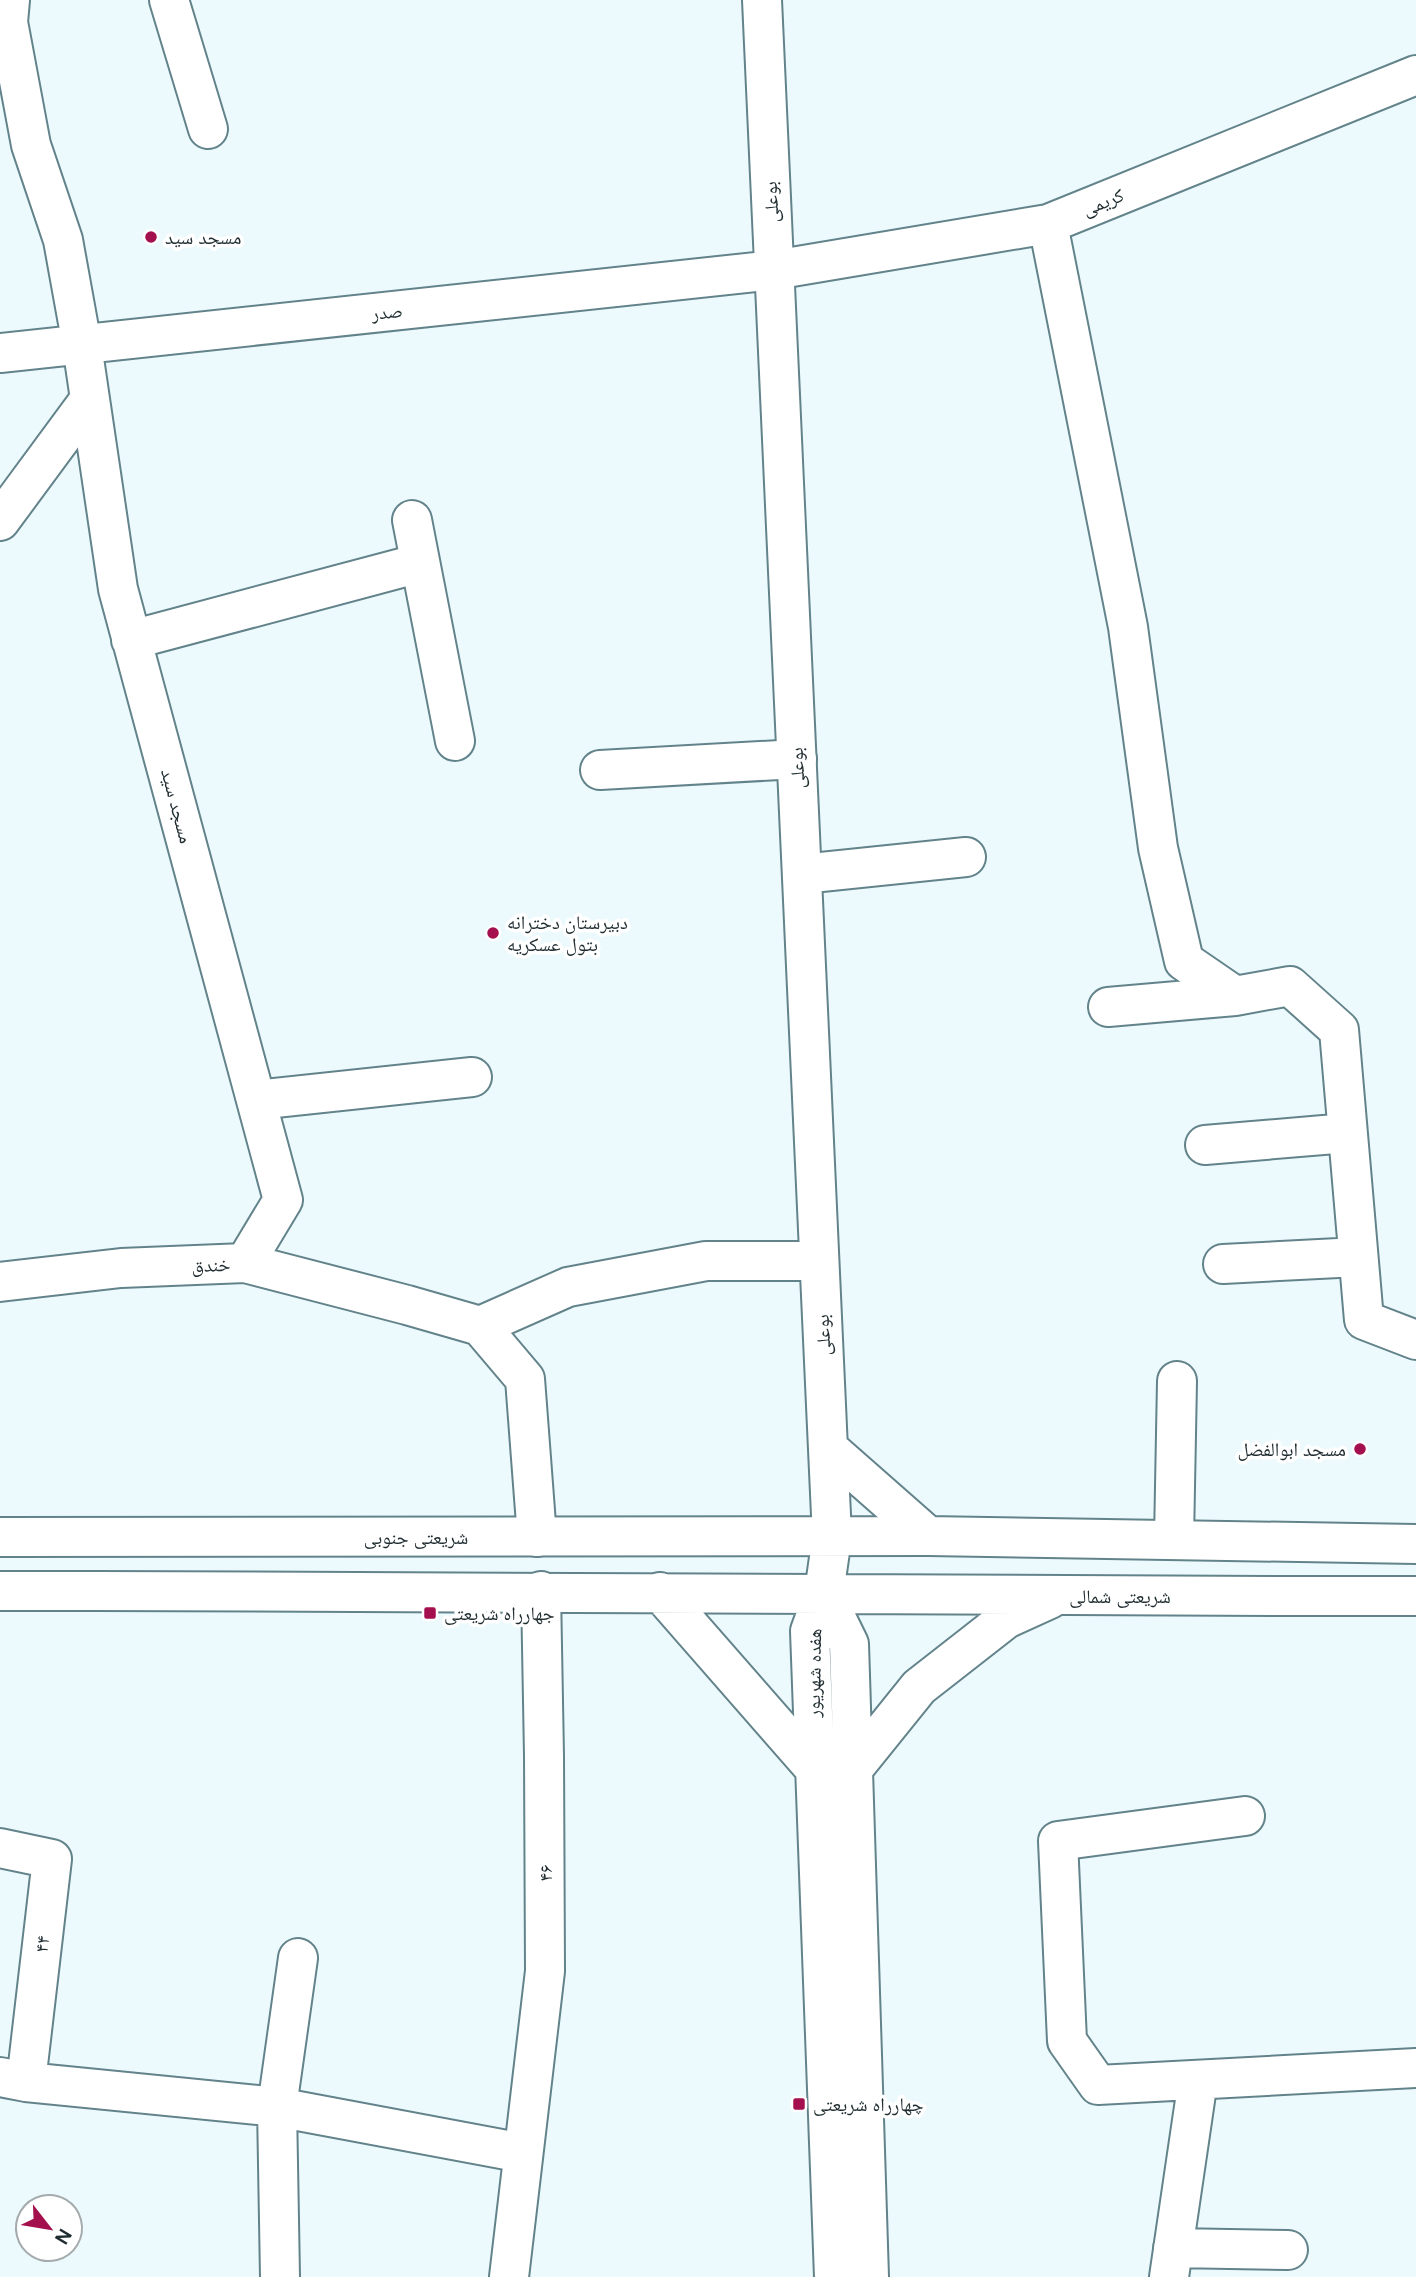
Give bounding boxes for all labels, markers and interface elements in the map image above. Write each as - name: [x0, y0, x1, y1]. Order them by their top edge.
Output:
- street label: بوعلی: [757, 181, 785, 223]
- street label: کریمی: [1078, 182, 1128, 222]
- place label: مسجد سید: [165, 225, 241, 250]
- marker: مسجد سید: [143, 229, 159, 245]
- street label: صدر: [369, 298, 404, 326]
- street label: بوعلی: [783, 747, 811, 789]
- street label: مسجد سید: [155, 766, 199, 846]
- place label: دبیرستان دخترانه بتول عسکریه: [507, 910, 628, 957]
- marker: دبیرستان دخترانه بتول عسکریه: [485, 925, 501, 941]
- street label: خندق: [191, 1252, 231, 1278]
- street label: بوعلی: [809, 1314, 837, 1356]
- place label: مسجد ابوالفضل: [1237, 1437, 1346, 1462]
- marker: مسجد ابوالفضل: [1352, 1441, 1368, 1457]
- street label: شریعتی جنوبی: [364, 1525, 468, 1550]
- street label: شریعتی شمالی: [1069, 1584, 1171, 1609]
- place label: جهارراه شریعتی: [444, 1601, 555, 1626]
- marker: جهارراه شریعتی: [422, 1605, 438, 1621]
- street label: هفده شهریور: [801, 1628, 827, 1719]
- street label: ۴۶: [533, 1864, 558, 1882]
- street label: ۴۴: [29, 1934, 55, 1954]
- place label: چهارراه شریعتی: [813, 2092, 924, 2117]
- marker: چهارراه شریعتی: [791, 2096, 807, 2112]
- north arrow: [14, 2193, 84, 2263]
- text: N: [49, 2224, 77, 2249]

